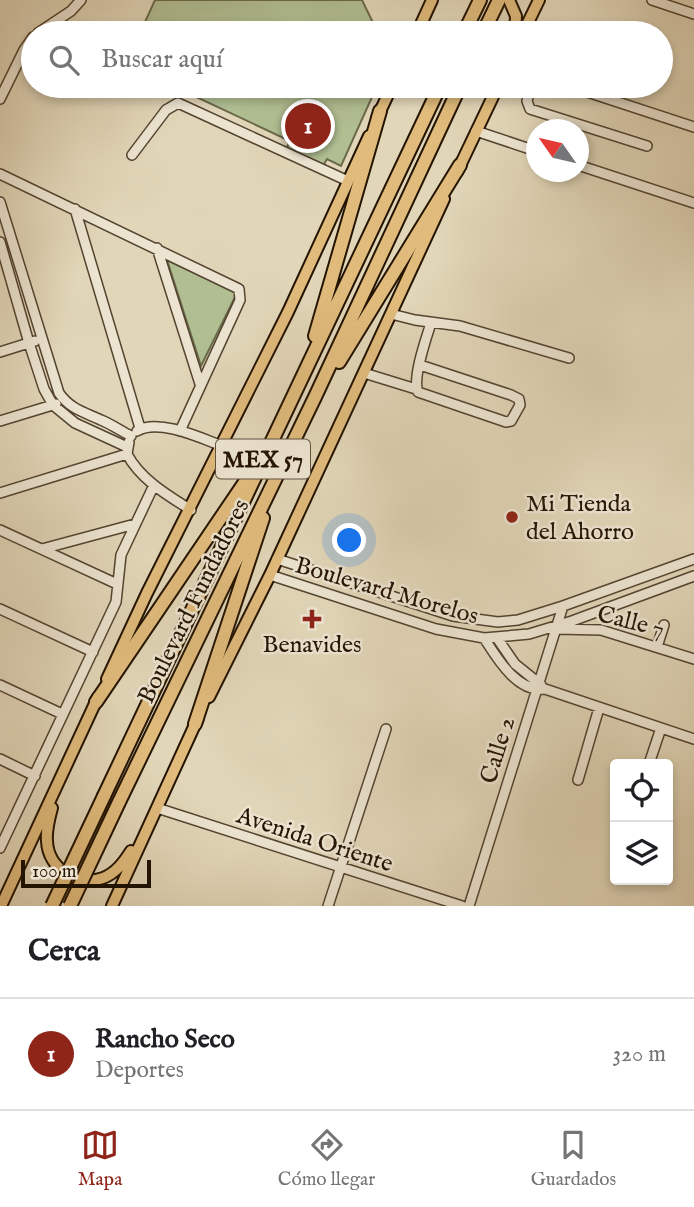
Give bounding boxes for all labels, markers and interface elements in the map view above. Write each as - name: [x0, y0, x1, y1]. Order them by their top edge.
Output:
- search box: [21, 21, 673, 98]
- icon: search: [45, 41, 83, 79]
- text: Buscar aquí: [101, 43, 223, 76]
- pin: 1: [285, 100, 331, 152]
- north arrow: [526, 119, 589, 182]
- road number: MEX 57: [216, 440, 310, 478]
- place label: Mi Tienda del Ahorro: [526, 489, 634, 548]
- street label: Boulevard Fundadores: [131, 494, 257, 709]
- marker: Mi Tienda del Ahorro: [504, 509, 520, 525]
- your location: [332, 523, 366, 557]
- street label: Boulevard Morelos: [291, 550, 482, 632]
- street label: Calle 7: [594, 599, 667, 646]
- marker: Benavides: [304, 611, 320, 627]
- place label: Benavides: [263, 630, 362, 661]
- street label: Calle 2: [474, 713, 523, 788]
- map controls: [610, 759, 673, 885]
- button: locate: [610, 759, 673, 822]
- street label: Avenida Oriente: [231, 800, 397, 880]
- button: layers: [610, 822, 673, 885]
- scale bar: [21, 857, 150, 889]
- text: 100 m: [32, 860, 76, 884]
- text: Cerca: [28, 933, 100, 971]
- text: Rancho Seco: [95, 1023, 235, 1056]
- text: 1: [47, 1040, 55, 1069]
- text: 320 m: [613, 1040, 666, 1069]
- text: Deportes: [95, 1056, 184, 1085]
- tab: Mapa: [78, 1126, 122, 1192]
- tab: Cómo llegar: [278, 1126, 375, 1192]
- tab: Guardados: [531, 1126, 616, 1192]

